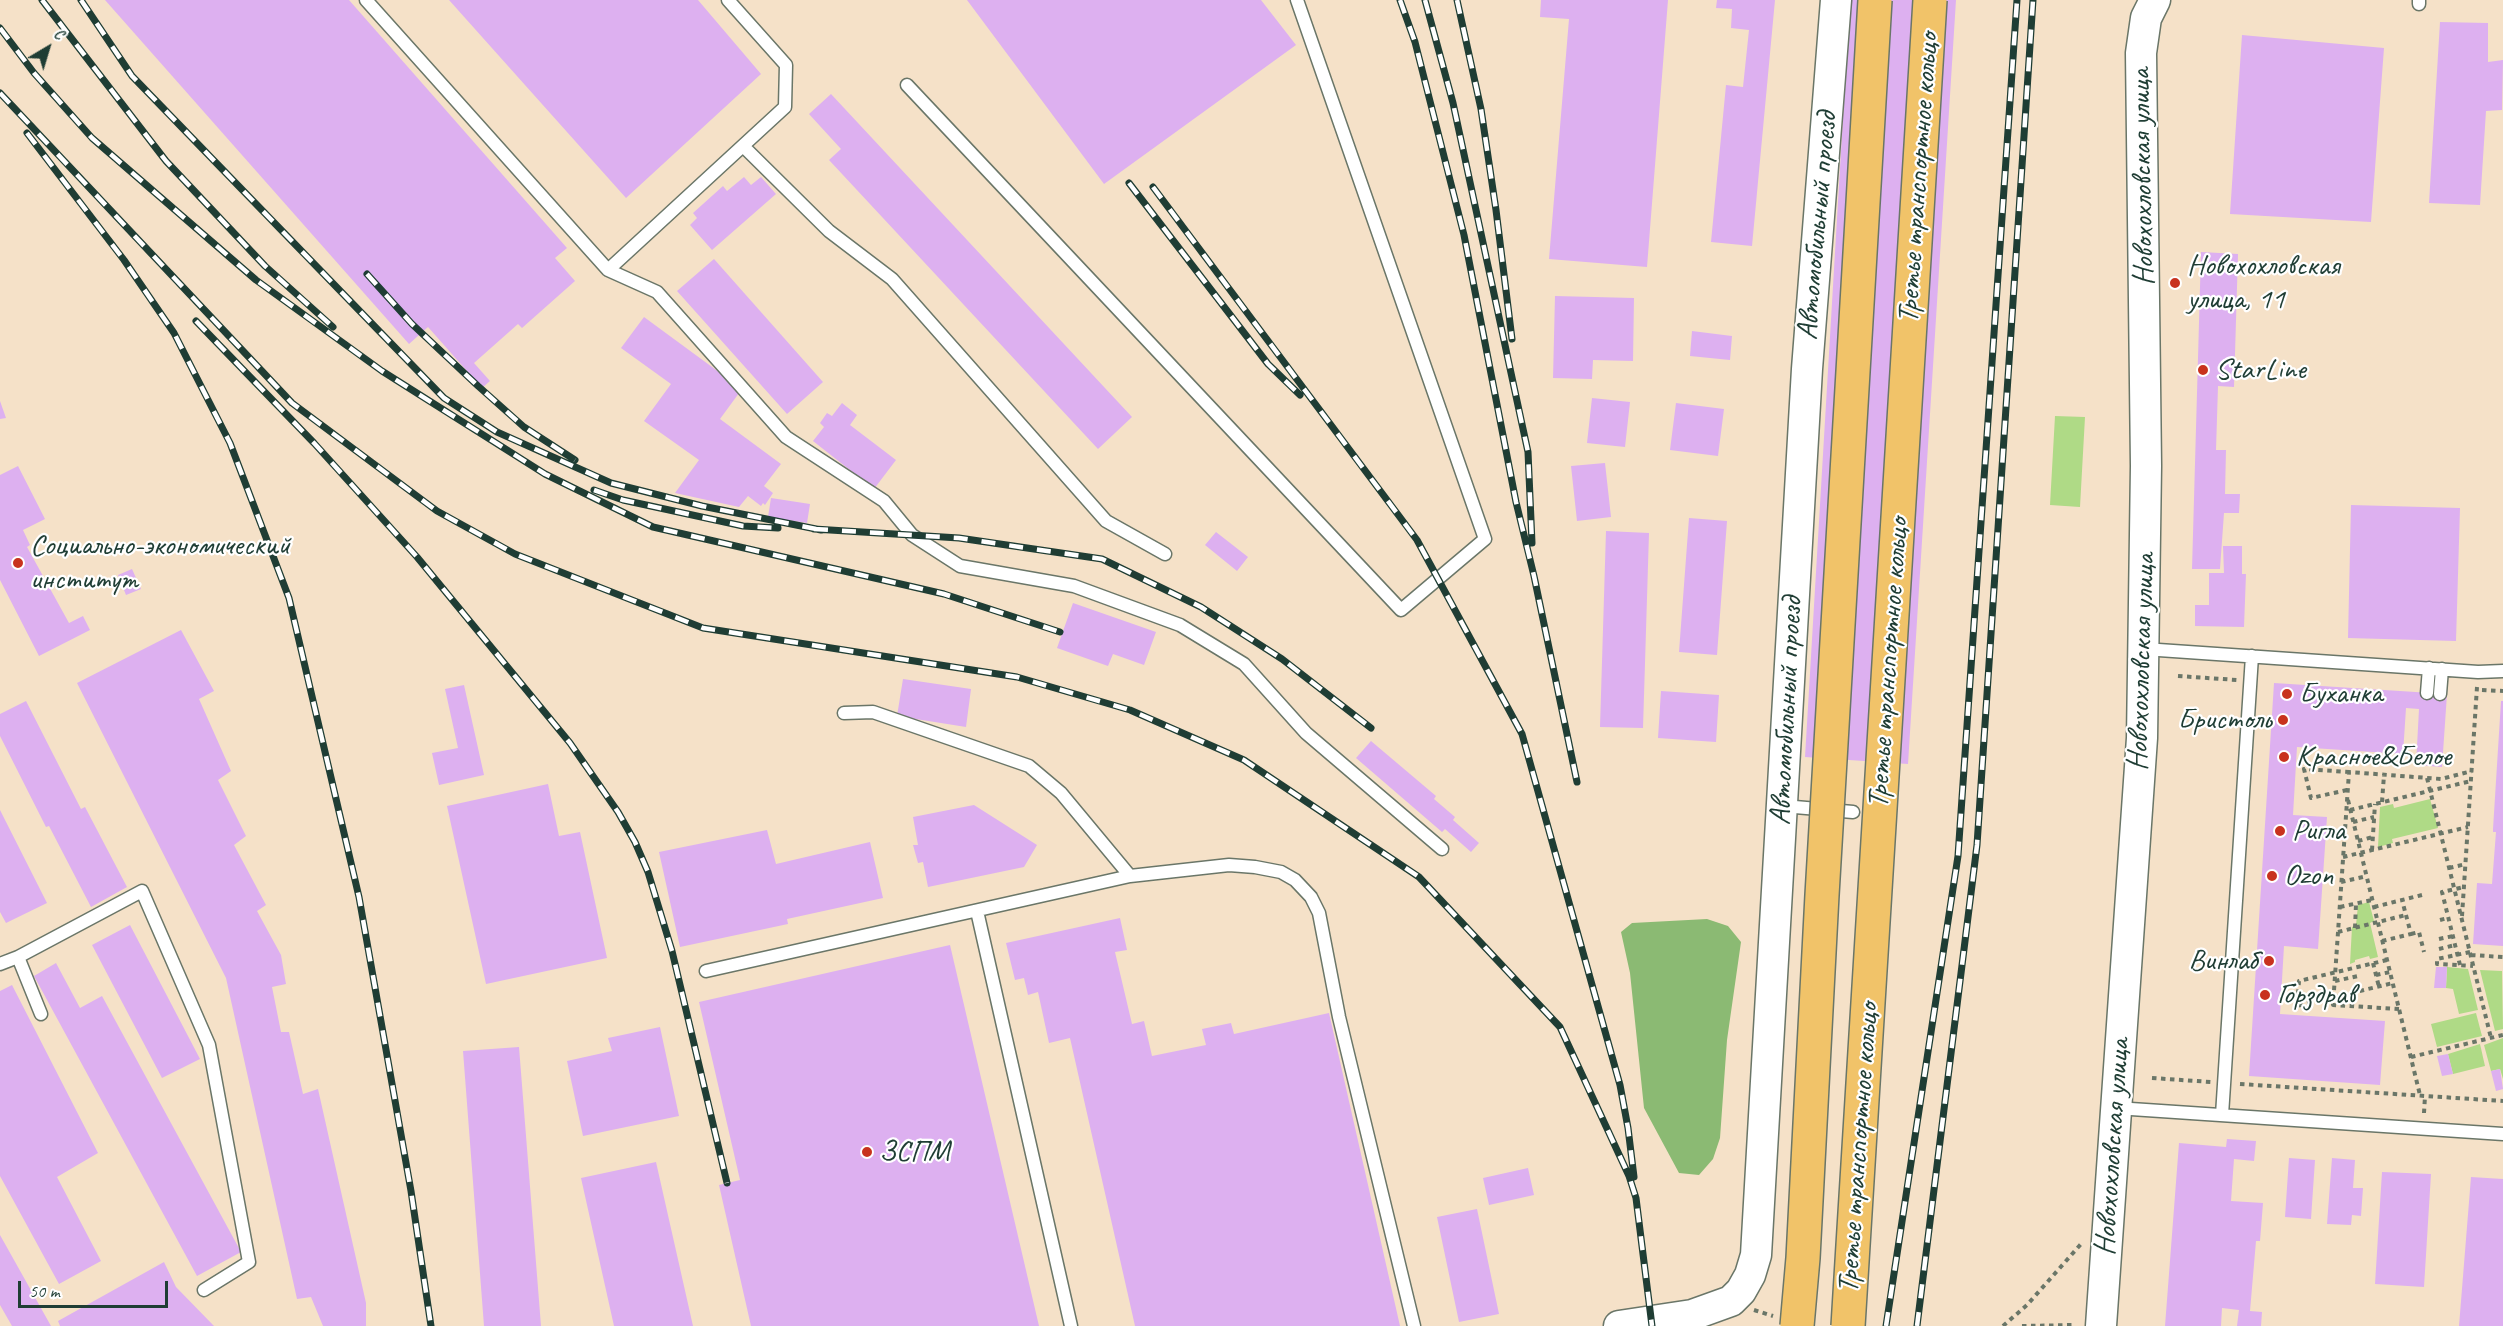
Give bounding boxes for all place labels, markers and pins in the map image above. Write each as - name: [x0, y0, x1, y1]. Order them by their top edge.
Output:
- place label: Новохохловская улица, 11: [2187, 248, 2339, 318]
- marker: Новохохловская улица, 11: [2168, 276, 2182, 290]
- place label: StarLine: [2215, 352, 2306, 388]
- marker: StarLine: [2196, 363, 2210, 377]
- place label: Социально-экономический институт: [30, 528, 290, 598]
- marker: Социально-экономический институт: [11, 556, 25, 570]
- place label: Буханка: [2299, 676, 2382, 712]
- marker: Буханка: [2280, 687, 2294, 701]
- place label: Бристоль: [2178, 702, 2271, 738]
- marker: Бристоль: [2276, 713, 2290, 727]
- place label: Красное&Белое: [2296, 739, 2451, 775]
- marker: Красное&Белое: [2277, 750, 2291, 764]
- place label: Ригла: [2292, 813, 2345, 849]
- marker: Ригла: [2273, 824, 2287, 838]
- place label: Ozon: [2284, 858, 2333, 894]
- marker: Ozon: [2265, 869, 2279, 883]
- place label: Винлаб: [2189, 943, 2257, 979]
- marker: Винлаб: [2262, 954, 2276, 968]
- place label: Горздрав: [2277, 977, 2355, 1013]
- marker: Горздрав: [2258, 988, 2272, 1002]
- place label: ЗСПМ: [879, 1134, 950, 1170]
- marker: ЗСПМ: [860, 1145, 874, 1159]

